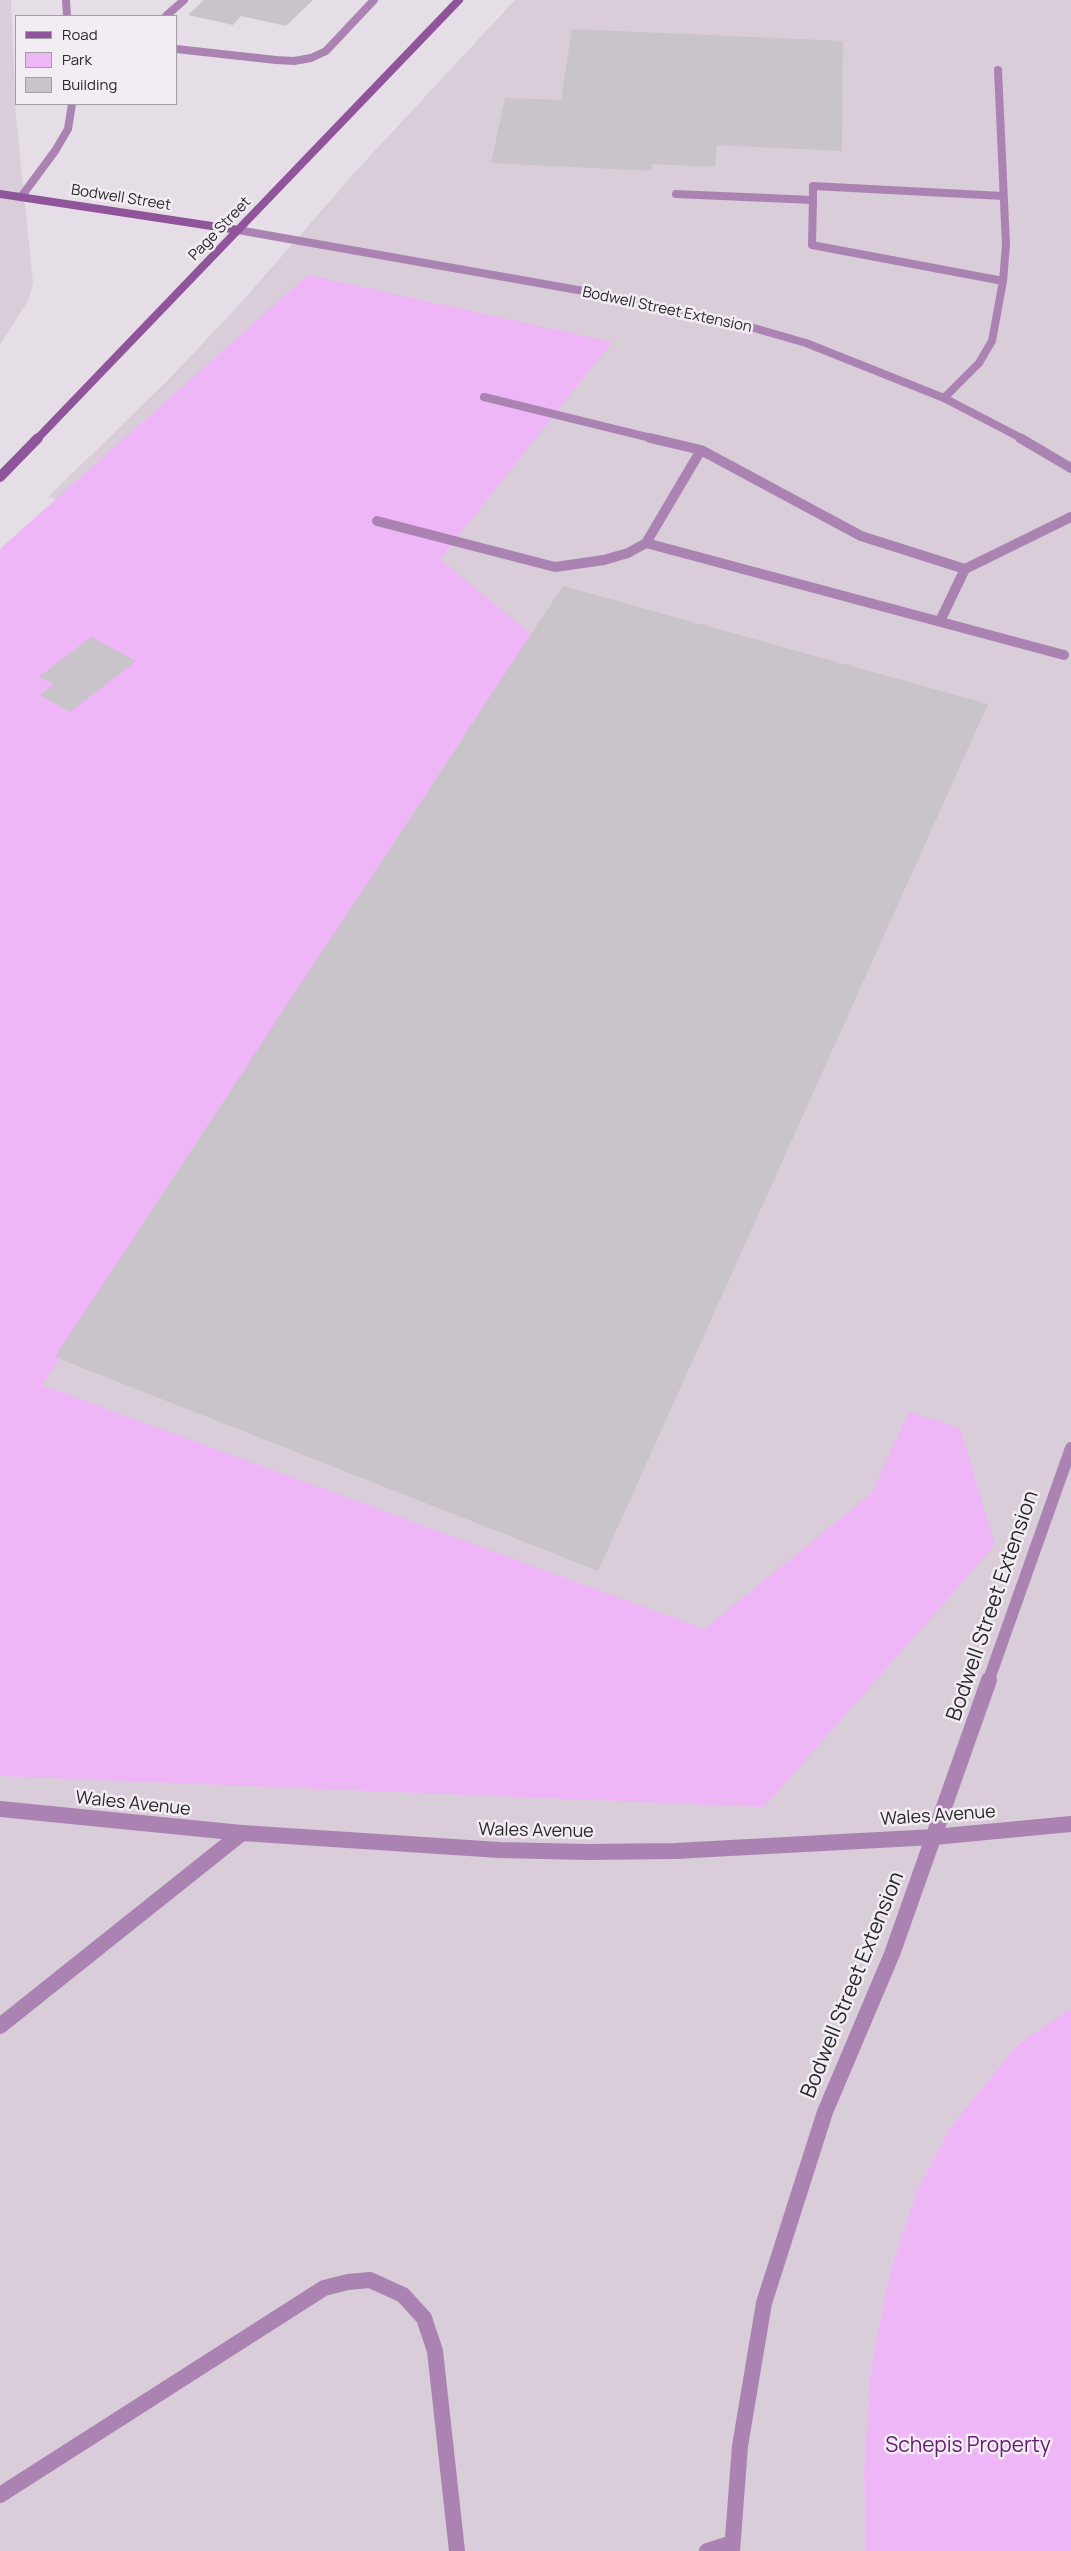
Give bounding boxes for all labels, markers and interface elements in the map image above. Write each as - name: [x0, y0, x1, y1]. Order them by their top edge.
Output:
- legend: [15, 15, 178, 105]
- text: Road: [62, 24, 98, 45]
- text: Park: [62, 49, 92, 70]
- text: Building: [62, 74, 117, 95]
- street label: Bodwell Street: [70, 181, 172, 215]
- street label: Page Street: [185, 193, 255, 265]
- street label: Bodwell Street Extension: [581, 283, 753, 337]
- street label: Bodwell Street Extension: [942, 1488, 1044, 1724]
- street label: Wales Avenue: [74, 1787, 192, 1821]
- street label: Wales Avenue: [880, 1801, 996, 1831]
- street label: Wales Avenue: [478, 1819, 594, 1843]
- street label: Bodwell Street Extension: [796, 1868, 910, 2102]
- park label: Schepis Property: [885, 2433, 1051, 2459]

